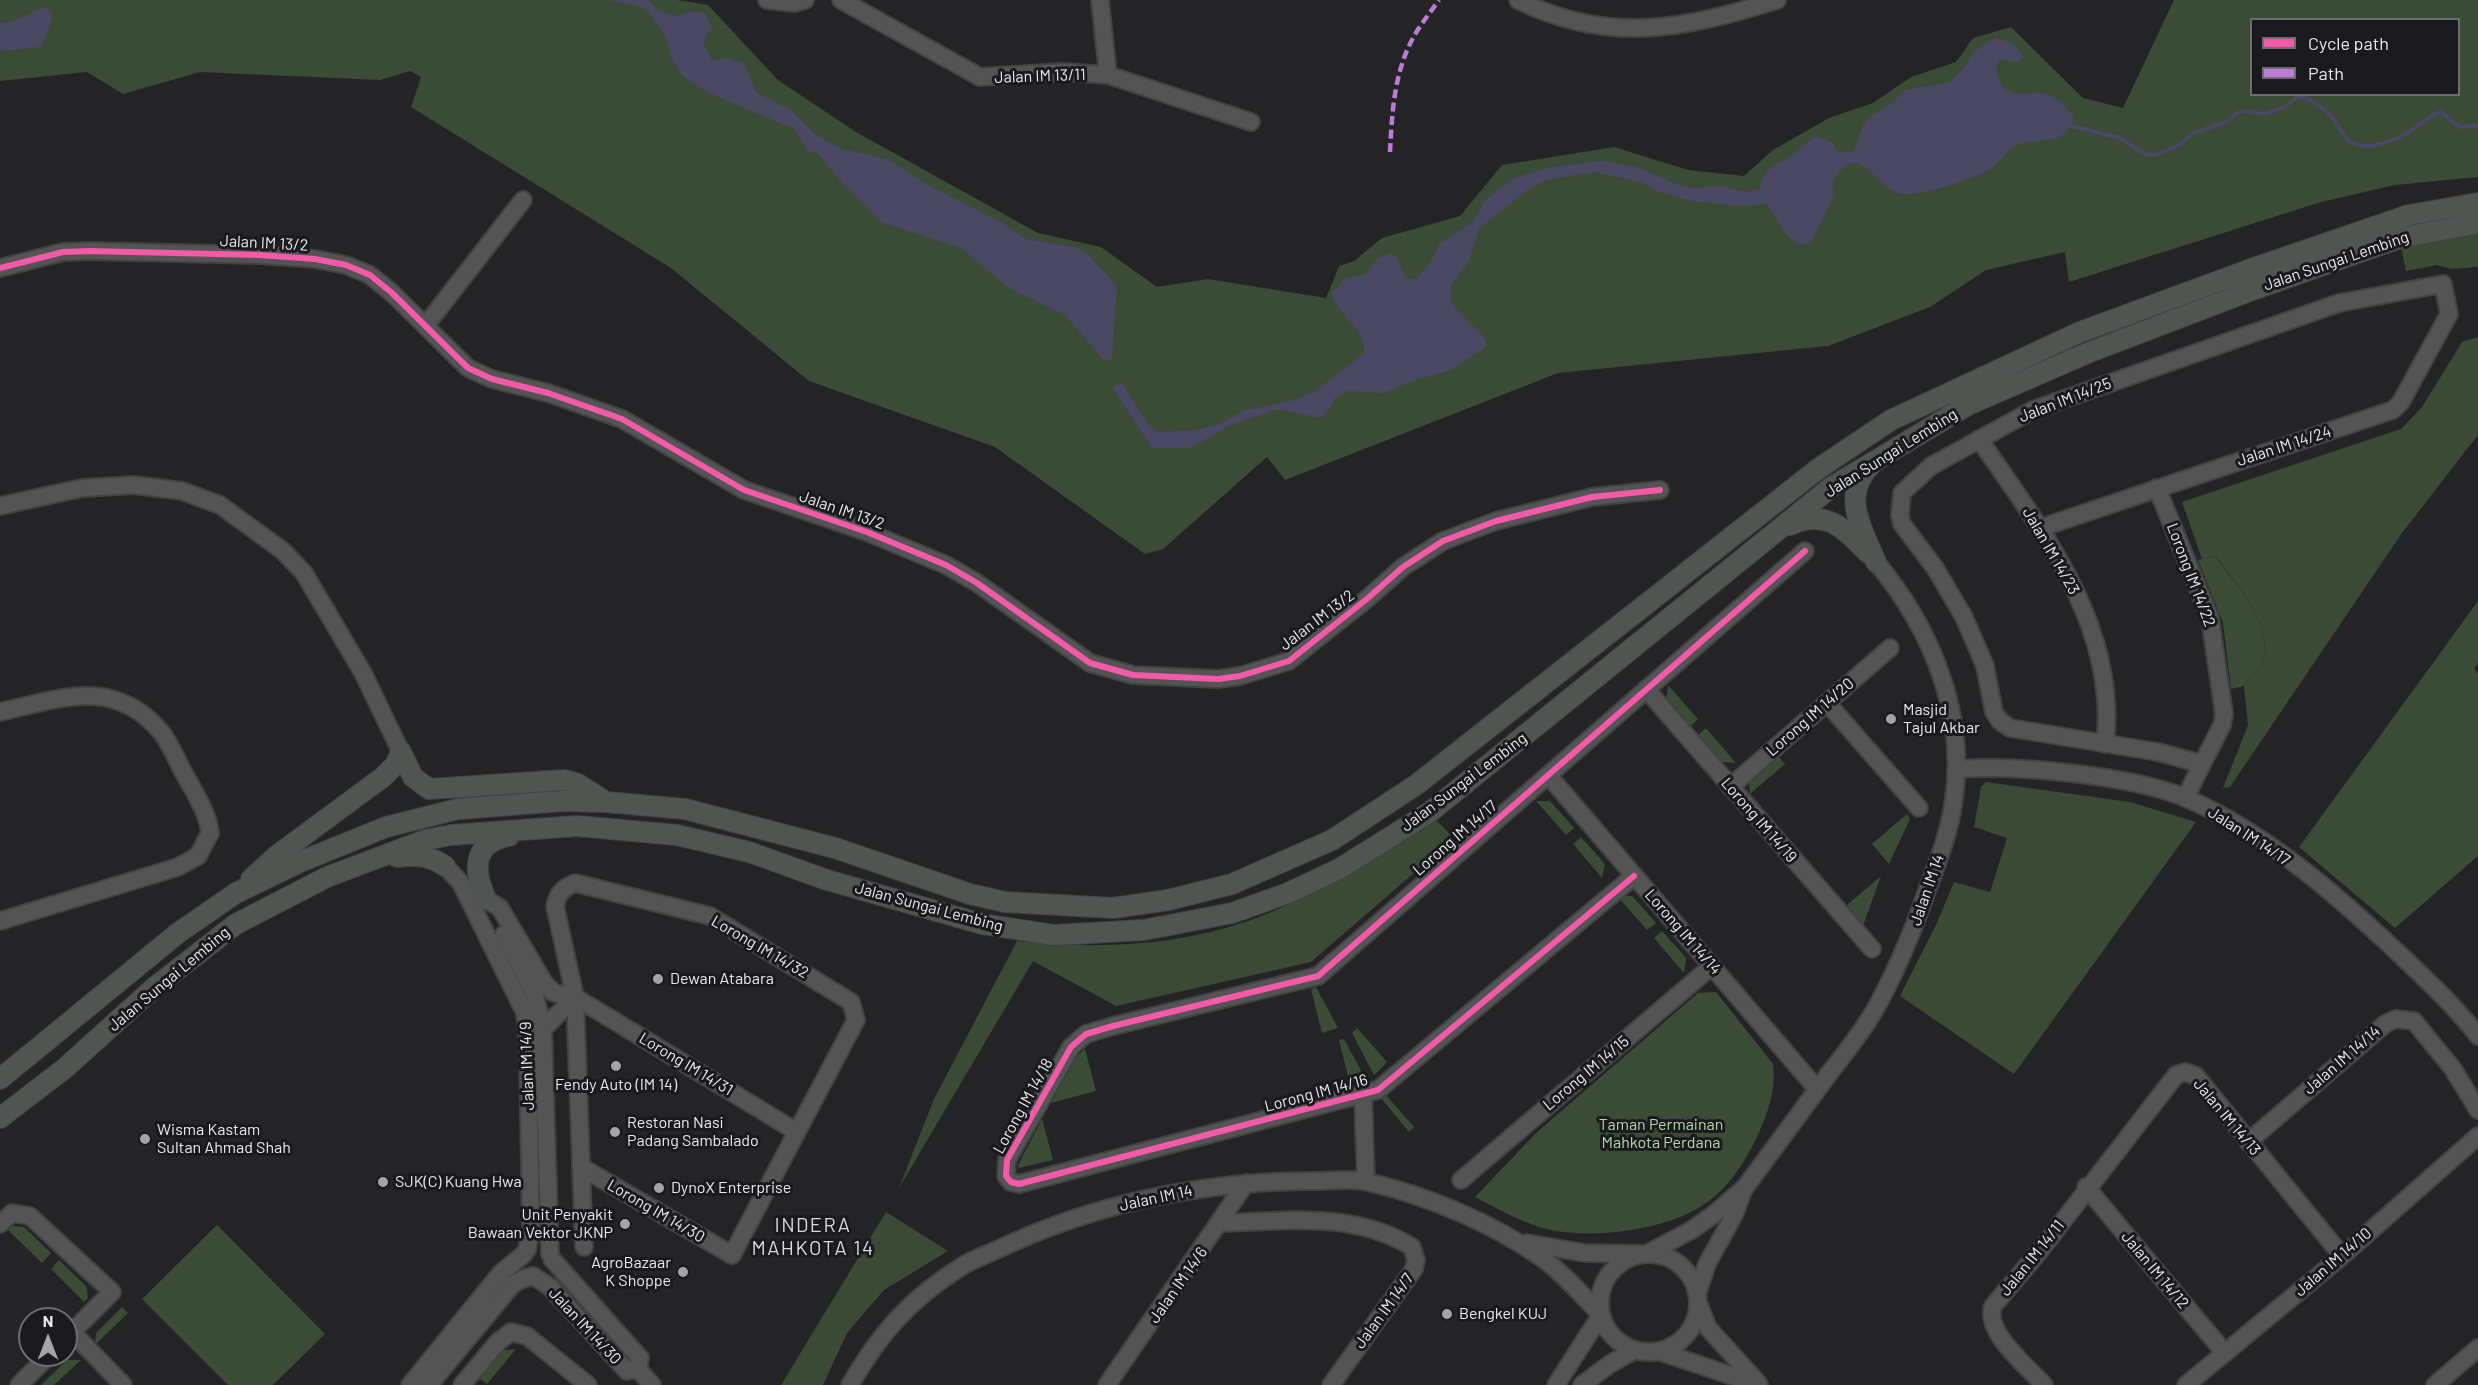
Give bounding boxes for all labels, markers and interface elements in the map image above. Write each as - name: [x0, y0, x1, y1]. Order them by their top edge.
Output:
- legend: [2250, 18, 2460, 96]
- text: Cycle path: [2308, 32, 2389, 54]
- text: Path: [2308, 62, 2344, 84]
- street label: Jalan IM 13/11: [994, 65, 1086, 87]
- street label: Jalan Sungai Lembing: [2261, 227, 2411, 295]
- street label: Jalan IM 13/2: [219, 231, 309, 255]
- street label: Jalan IM 14/25: [2016, 374, 2114, 426]
- street label: Jalan Sungai Lembing: [1821, 404, 1961, 502]
- street label: Jalan IM 14/24: [2234, 422, 2334, 470]
- street label: Jalan IM 13/2: [797, 486, 887, 534]
- street label: Jalan IM 14/23: [2018, 504, 2084, 598]
- street label: Lorong IM 14/22: [2162, 520, 2220, 630]
- street label: Jalan IM 13/2: [1276, 586, 1358, 654]
- street label: Lorong IM 14/20: [1762, 674, 1858, 760]
- place label: Masjid Tajul Akbar: [1903, 700, 1980, 738]
- marker: Masjid Tajul Akbar: [1884, 712, 1898, 726]
- street label: Jalan Sungai Lembing: [1397, 728, 1531, 836]
- street label: Lorong IM 14/19: [1717, 774, 1801, 866]
- street label: Lorong IM 14/17: [1409, 796, 1501, 880]
- street label: Jalan IM 14/17: [2204, 802, 2294, 870]
- street label: Jalan IM 14: [1906, 852, 1948, 928]
- street label: Jalan Sungai Lembing: [853, 878, 1005, 936]
- street label: Lorong IM 14/14: [1641, 885, 1725, 979]
- street label: Lorong IM 14/32: [708, 911, 812, 983]
- street label: Jalan Sungai Lembing: [104, 923, 234, 1035]
- place label: Dewan Atabara: [670, 969, 774, 989]
- marker: Dewan Atabara: [651, 972, 665, 986]
- street label: Jalan IM 14/9: [516, 1021, 538, 1111]
- street label: Jalan IM 14/14: [2300, 1022, 2384, 1098]
- street label: Lorong IM 14/31: [636, 1028, 736, 1100]
- street label: Lorong IM 14/15: [1539, 1032, 1633, 1114]
- street label: Lorong IM 14/18: [989, 1055, 1057, 1157]
- marker: Fendy Auto (IM 14): [609, 1059, 623, 1073]
- street label: Lorong IM 14/16: [1262, 1070, 1370, 1116]
- place label: Fendy Auto (IM 14): [555, 1075, 677, 1095]
- street label: Jalan IM 14/13: [2189, 1075, 2265, 1159]
- place label: Restoran Nasi Padang Sambalado: [627, 1113, 759, 1151]
- park label: Taman Permainan Mahkota Perdana: [1599, 1115, 1723, 1153]
- place label: Wisma Kastam Sultan Ahmad Shah: [157, 1120, 291, 1158]
- marker: Restoran Nasi Padang Sambalado: [608, 1125, 622, 1139]
- marker: Wisma Kastam Sultan Ahmad Shah: [138, 1132, 152, 1146]
- place label: SJK(C) Kuang Hwa: [395, 1172, 522, 1192]
- marker: SJK(C) Kuang Hwa: [376, 1175, 390, 1189]
- street label: Lorong IM 14/30: [604, 1175, 708, 1247]
- place label: DynoX Enterprise: [671, 1178, 791, 1198]
- marker: DynoX Enterprise: [652, 1181, 666, 1195]
- street label: Jalan IM 14: [1118, 1181, 1194, 1215]
- place label: Unit Penyakit Bawaan Vektor JKNP: [468, 1205, 613, 1243]
- district label: INDERA MAHKOTA 14: [751, 1213, 875, 1260]
- street label: Jalan IM 14/11: [1996, 1216, 2068, 1300]
- marker: Unit Penyakit Bawaan Vektor JKNP: [618, 1217, 632, 1231]
- street label: Jalan IM 14/10: [2291, 1223, 2375, 1301]
- street label: Jalan IM 14/12: [2117, 1227, 2193, 1313]
- street label: Jalan IM 14/6: [1145, 1243, 1211, 1327]
- place label: AgroBazaar K Shoppe: [591, 1253, 671, 1291]
- marker: AgroBazaar K Shoppe: [676, 1265, 690, 1279]
- street label: Jalan IM 14/7: [1350, 1270, 1418, 1352]
- street label: Jalan IM 14/30: [545, 1284, 625, 1368]
- place label: Bengkel KUJ: [1459, 1304, 1547, 1324]
- north arrow: [18, 1307, 78, 1367]
- marker: Bengkel KUJ: [1440, 1307, 1454, 1321]
- text: N: [43, 1311, 53, 1330]

